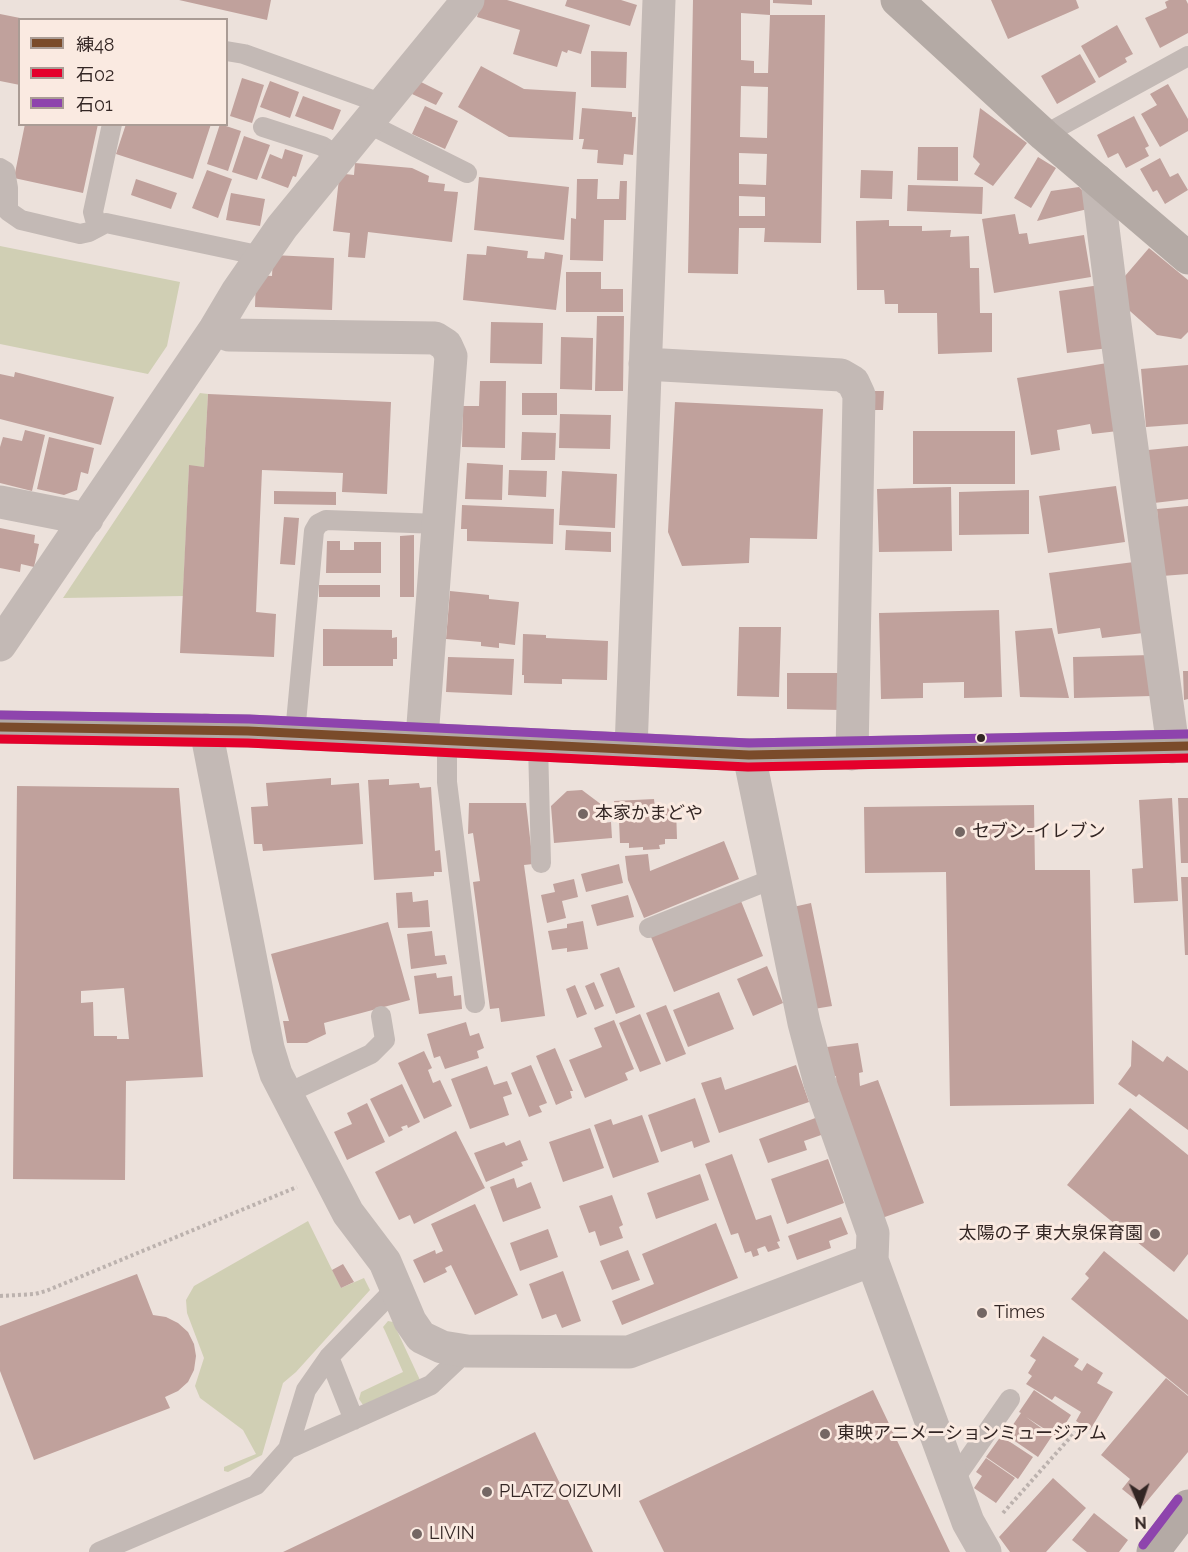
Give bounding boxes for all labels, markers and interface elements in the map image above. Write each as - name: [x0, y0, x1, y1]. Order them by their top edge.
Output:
- legend: [18, 18, 228, 126]
- text: 練48: [76, 34, 115, 55]
- text: 石02: [76, 64, 114, 85]
- text: 石01: [76, 94, 113, 115]
- unlabelled marker: [975, 732, 987, 744]
- place label: 本家かまどや: [595, 803, 703, 825]
- marker: 本家かまどや: [576, 807, 590, 821]
- place label: セブン-イレブン: [972, 821, 1106, 843]
- marker: セブン-イレブン: [953, 825, 967, 839]
- place label: 太陽の子 東大泉保育園: [958, 1223, 1143, 1245]
- marker: 太陽の子 東大泉保育園: [1148, 1227, 1162, 1241]
- place label: Times: [994, 1302, 1045, 1324]
- marker: Times: [975, 1306, 989, 1320]
- place label: 東映アニメーションミュージアム: [837, 1423, 1107, 1445]
- marker: 東映アニメーションミュージアム: [818, 1427, 832, 1441]
- north arrow: [1110, 1474, 1170, 1534]
- place label: PLATZ OIZUMI: [499, 1481, 622, 1503]
- marker: PLATZ OIZUMI: [480, 1485, 494, 1499]
- text: N: [1134, 1513, 1147, 1532]
- place label: LIVIN: [429, 1523, 475, 1545]
- marker: LIVIN: [410, 1527, 424, 1541]

